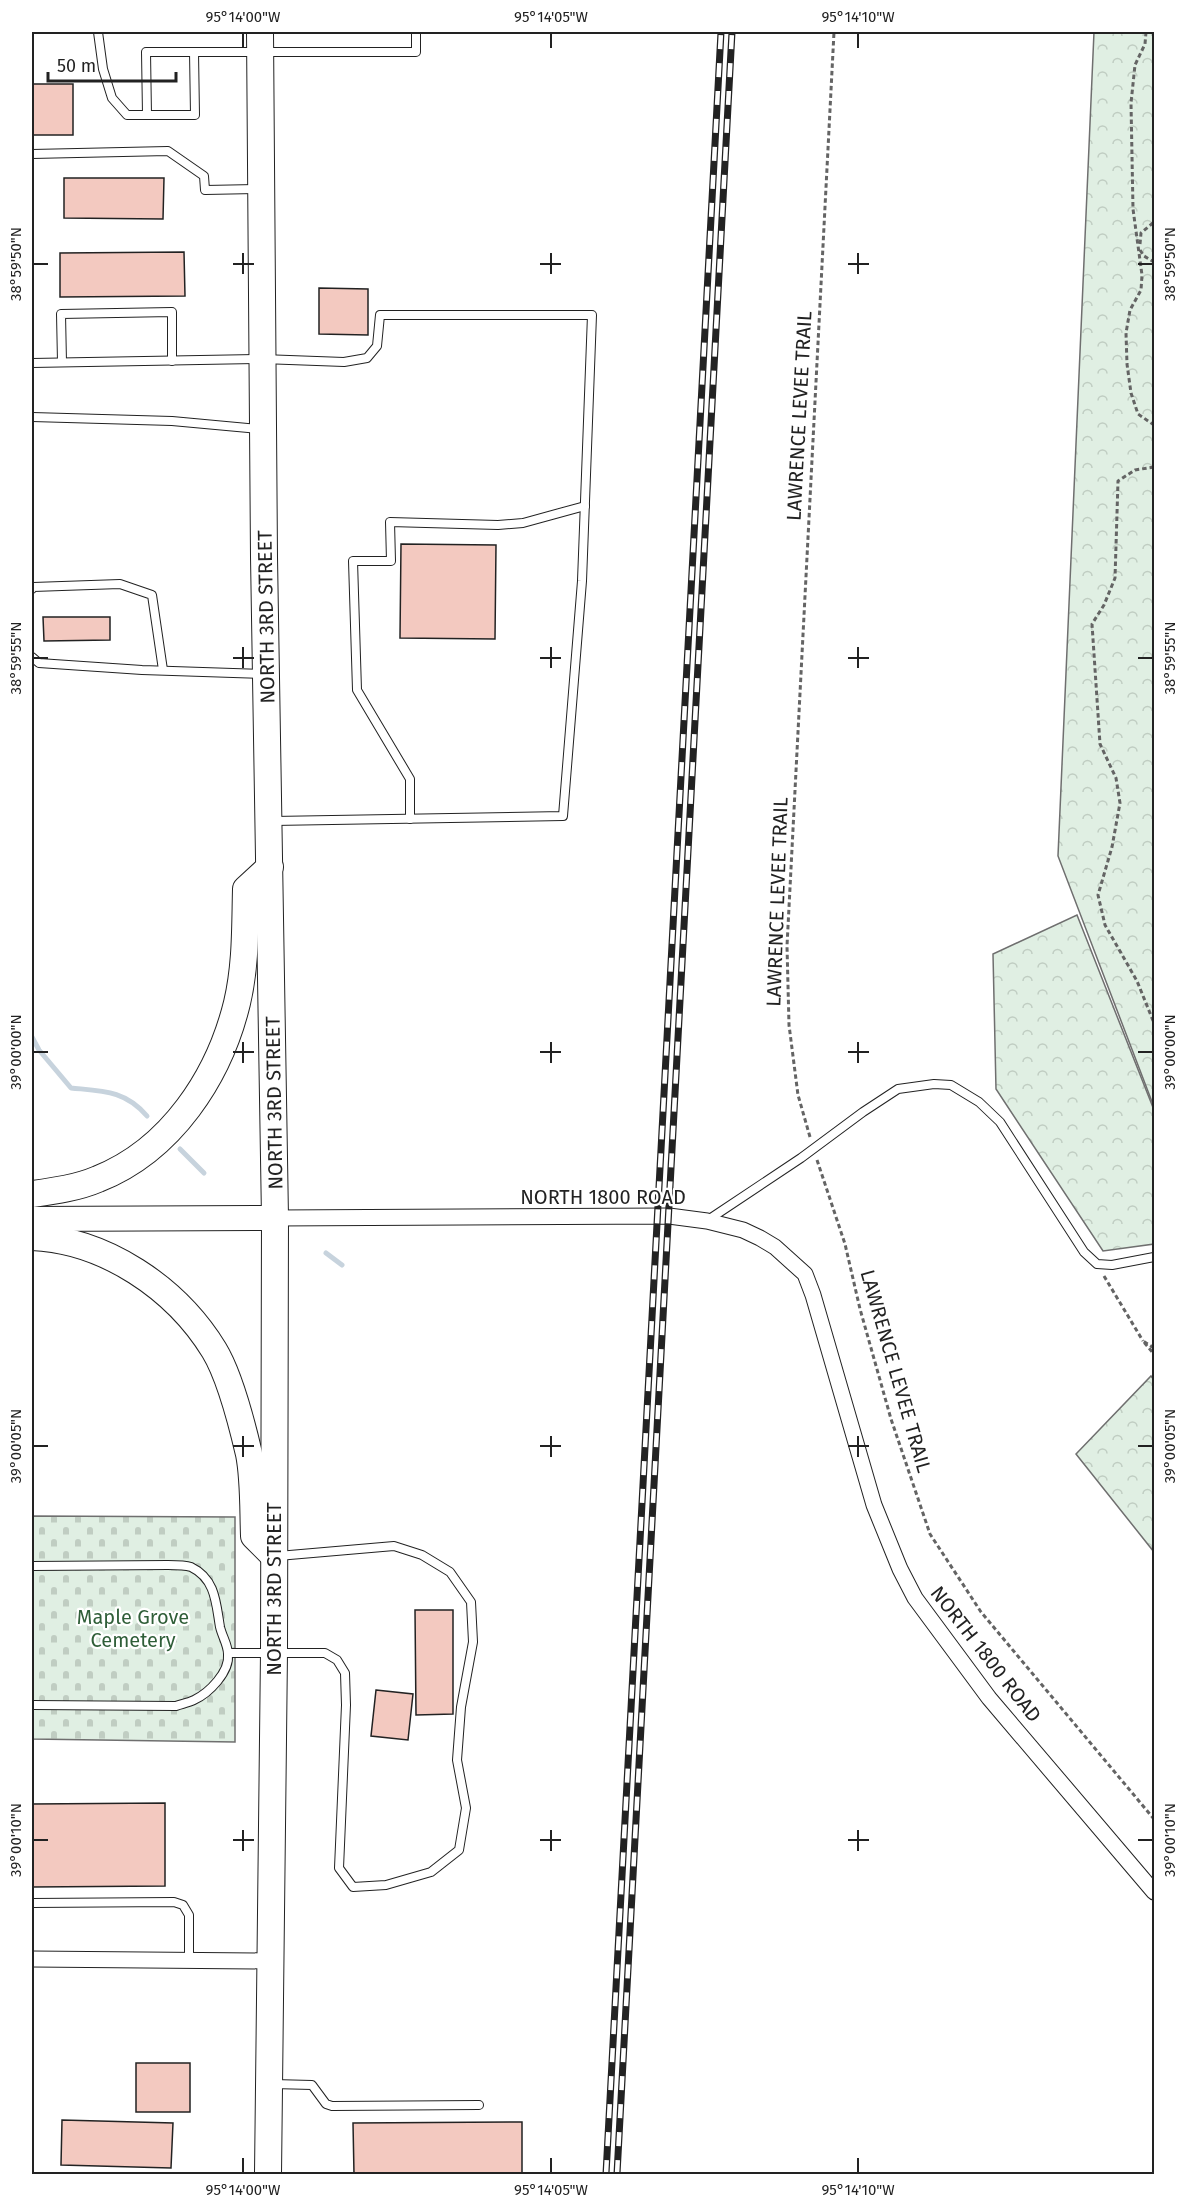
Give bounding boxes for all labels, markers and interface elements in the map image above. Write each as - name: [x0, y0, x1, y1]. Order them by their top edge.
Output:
- text: 95°14'00"W: [206, 8, 281, 26]
- text: 95°14'05"W: [514, 8, 588, 26]
- text: 95°14'10"W: [821, 8, 895, 26]
- scale bar: [48, 45, 176, 83]
- text: 50 m: [57, 55, 96, 77]
- text: 38°59'50"N: [7, 227, 25, 301]
- text: 38°59'50"N: [1161, 227, 1179, 301]
- street label: LAWRENCE LEVEE TRAIL: [782, 311, 816, 521]
- street label: NORTH 3RD STREET: [252, 529, 280, 704]
- text: 38°59'55"N: [7, 622, 25, 694]
- text: 38°59'55"N: [1161, 622, 1179, 694]
- street label: LAWRENCE LEVEE TRAIL: [761, 797, 793, 1007]
- text: 39°00'00"N: [7, 1014, 25, 1090]
- text: 39°00'00"N: [1161, 1014, 1179, 1090]
- street label: NORTH 3RD STREET: [260, 1015, 288, 1190]
- street label: NORTH 1800 ROAD: [520, 1185, 686, 1209]
- street label: LAWRENCE LEVEE TRAIL: [856, 1267, 936, 1475]
- text: 39°00'05"N: [7, 1409, 25, 1483]
- text: 39°00'05"N: [1161, 1409, 1179, 1483]
- street label: NORTH 3RD STREET: [262, 1502, 286, 1676]
- street label: NORTH 1800 ROAD: [926, 1581, 1046, 1727]
- park label: Maple Grove Cemetery: [77, 1605, 189, 1652]
- text: 39°00'10"N: [7, 1803, 25, 1877]
- text: 39°00'10"N: [1161, 1803, 1179, 1877]
- text: 95°14'00"W: [206, 2181, 281, 2199]
- text: 95°14'05"W: [514, 2181, 588, 2199]
- text: 95°14'10"W: [821, 2181, 895, 2199]

